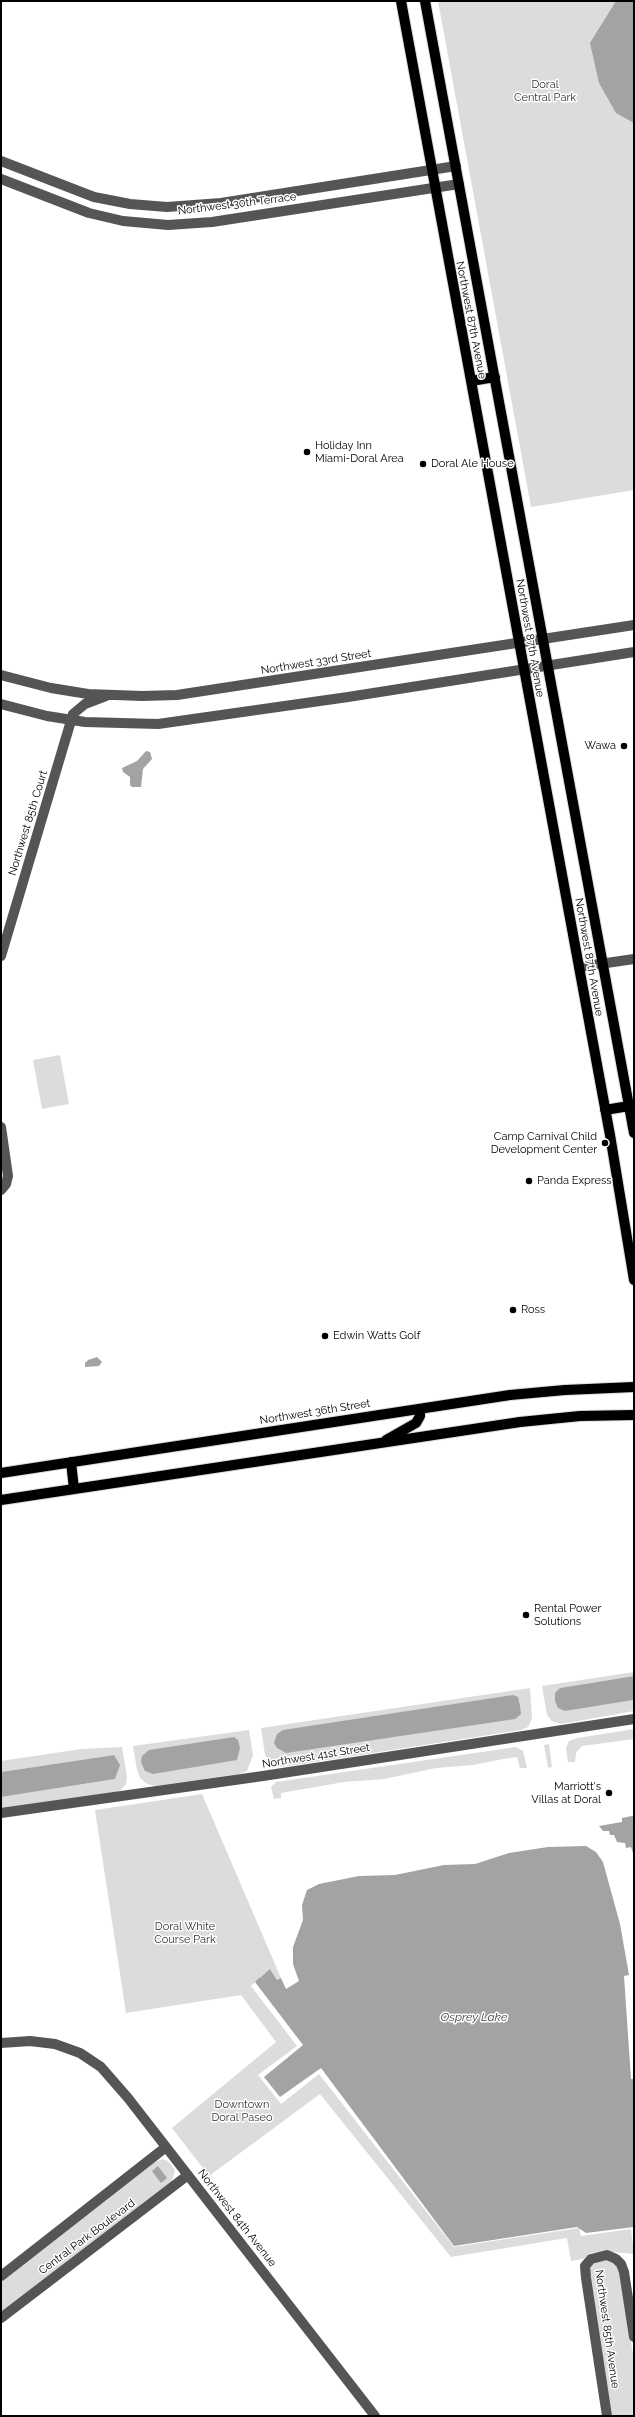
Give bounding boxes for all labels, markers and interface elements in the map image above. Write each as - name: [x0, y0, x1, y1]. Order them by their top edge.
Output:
- park label: Doral Central Park: [514, 78, 576, 104]
- street label: Northwest 30th Terrace: [177, 190, 297, 218]
- street label: Northwest 87th Avenue: [453, 260, 489, 380]
- place label: Holiday Inn Miami-Doral Area: [315, 439, 404, 465]
- marker: Holiday Inn Miami-Doral Area: [302, 447, 312, 457]
- place label: Doral Ale House: [431, 457, 514, 471]
- marker: Doral Ale House: [418, 459, 428, 469]
- street label: Northwest 87th Avenue: [513, 578, 547, 698]
- street label: Northwest 33rd Street: [260, 647, 372, 677]
- place label: Wawa: [584, 739, 616, 753]
- marker: Wawa: [619, 741, 629, 751]
- street label: Northwest 85th Court: [6, 769, 50, 877]
- street label: Northwest 87th Avenue: [572, 897, 606, 1017]
- place label: Camp Carnival Child Development Center: [491, 1130, 597, 1156]
- marker: Camp Carnival Child Development Center: [600, 1138, 610, 1148]
- place label: Panda Express: [537, 1174, 612, 1188]
- marker: Panda Express: [524, 1176, 534, 1186]
- place label: Ross: [521, 1303, 545, 1317]
- marker: Ross: [508, 1305, 518, 1315]
- place label: Edwin Watts Golf: [333, 1329, 420, 1343]
- marker: Edwin Watts Golf: [320, 1331, 330, 1341]
- street label: Northwest 36th Street: [259, 1397, 371, 1427]
- place label: Rental Power Solutions: [534, 1602, 601, 1628]
- marker: Rental Power Solutions: [521, 1610, 531, 1620]
- street label: Northwest 41st Street: [261, 1741, 371, 1771]
- place label: Marriott's Villas at Doral: [531, 1780, 601, 1806]
- marker: Marriott's Villas at Doral: [604, 1788, 614, 1798]
- park label: Doral White Course Park: [154, 1920, 216, 1946]
- water label: Osprey Lake: [441, 2010, 507, 2024]
- park label: Downtown Doral Paseo: [211, 2098, 273, 2124]
- street label: Northwest 84th Avenue: [195, 2167, 279, 2269]
- street label: Central Park Boulevard: [36, 2197, 138, 2277]
- street label: Northwest 85th Avenue: [592, 2269, 622, 2389]

